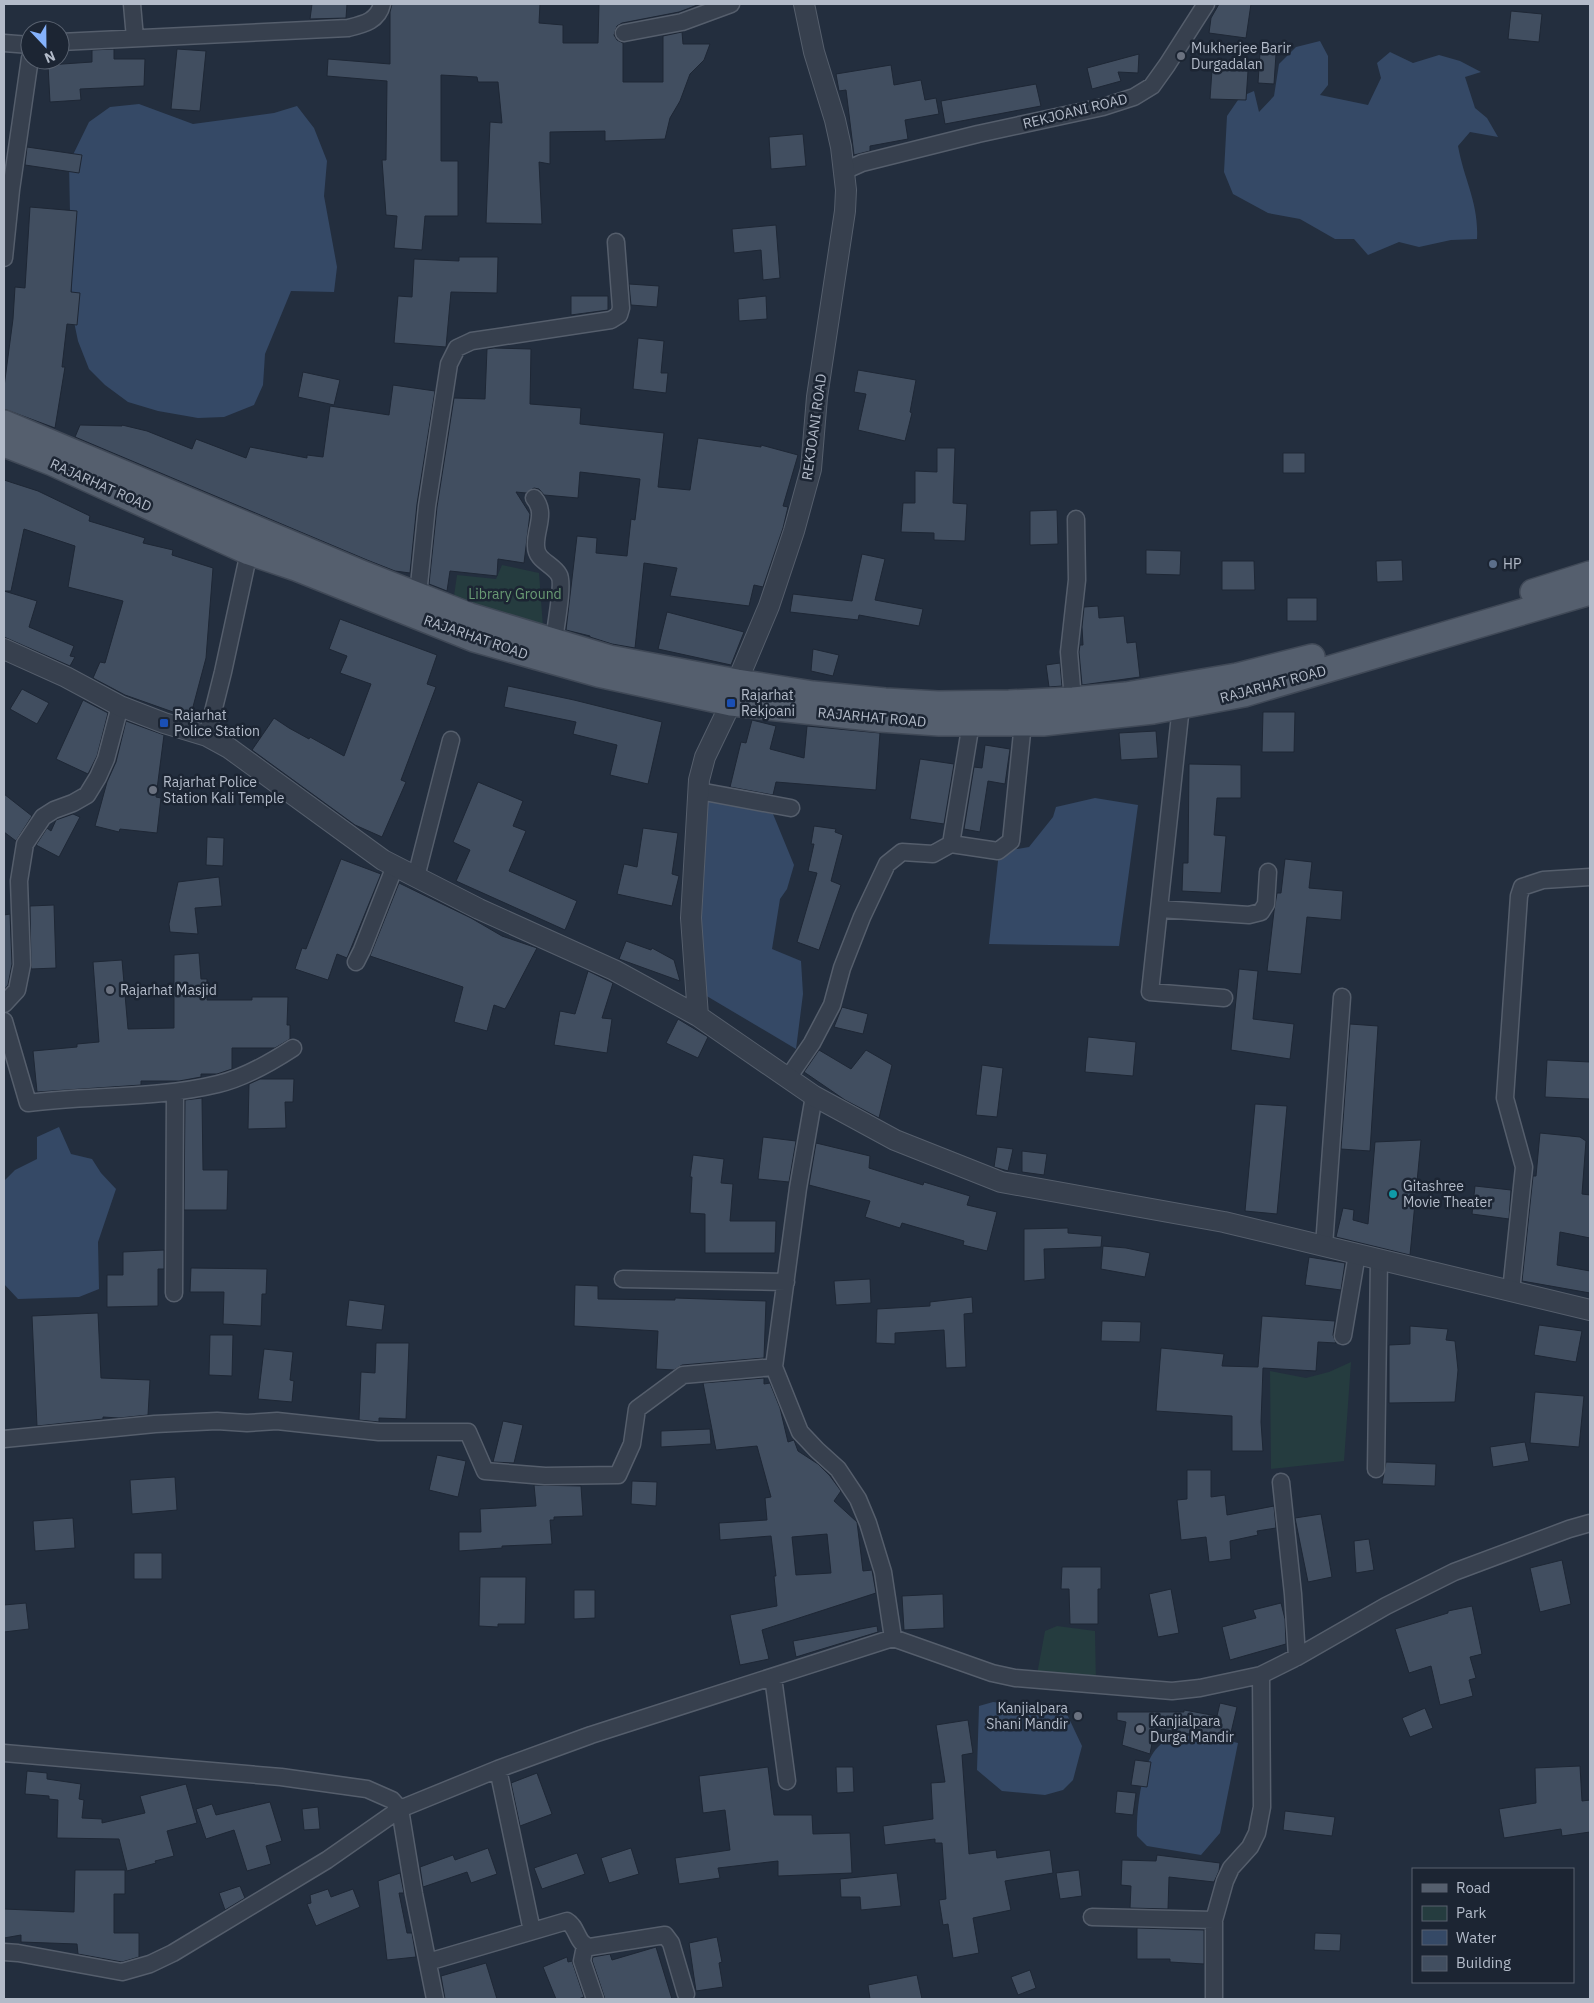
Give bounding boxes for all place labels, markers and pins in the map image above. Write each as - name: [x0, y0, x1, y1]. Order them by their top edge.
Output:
- place label: Mukherjee Barir Durgadalan: [1191, 39, 1291, 73]
- marker: Mukherjee Barir Durgadalan: [1175, 50, 1187, 62]
- place label: HP: [1503, 555, 1521, 573]
- marker: HP: [1487, 558, 1499, 570]
- place label: Rajarhat Rekjoani: [741, 686, 795, 720]
- marker: Rajarhat Rekjoani: [725, 697, 737, 709]
- place label: Rajarhat Police Station: [174, 706, 260, 740]
- marker: Rajarhat Police Station: [158, 717, 170, 729]
- place label: Rajarhat Police Station Kali Temple: [163, 773, 285, 807]
- marker: Rajarhat Police Station Kali Temple: [147, 784, 159, 796]
- place label: Rajarhat Masjid: [120, 981, 217, 999]
- marker: Rajarhat Masjid: [104, 984, 116, 996]
- place label: Gitashree Movie Theater: [1403, 1177, 1492, 1211]
- marker: Gitashree Movie Theater: [1387, 1188, 1399, 1200]
- place label: Kanjialpara Shani Mandir: [986, 1699, 1069, 1733]
- marker: Kanjialpara Shani Mandir: [1072, 1710, 1084, 1722]
- place label: Kanjialpara Durga Mandir: [1150, 1712, 1234, 1746]
- marker: Kanjialpara Durga Mandir: [1134, 1723, 1146, 1735]

